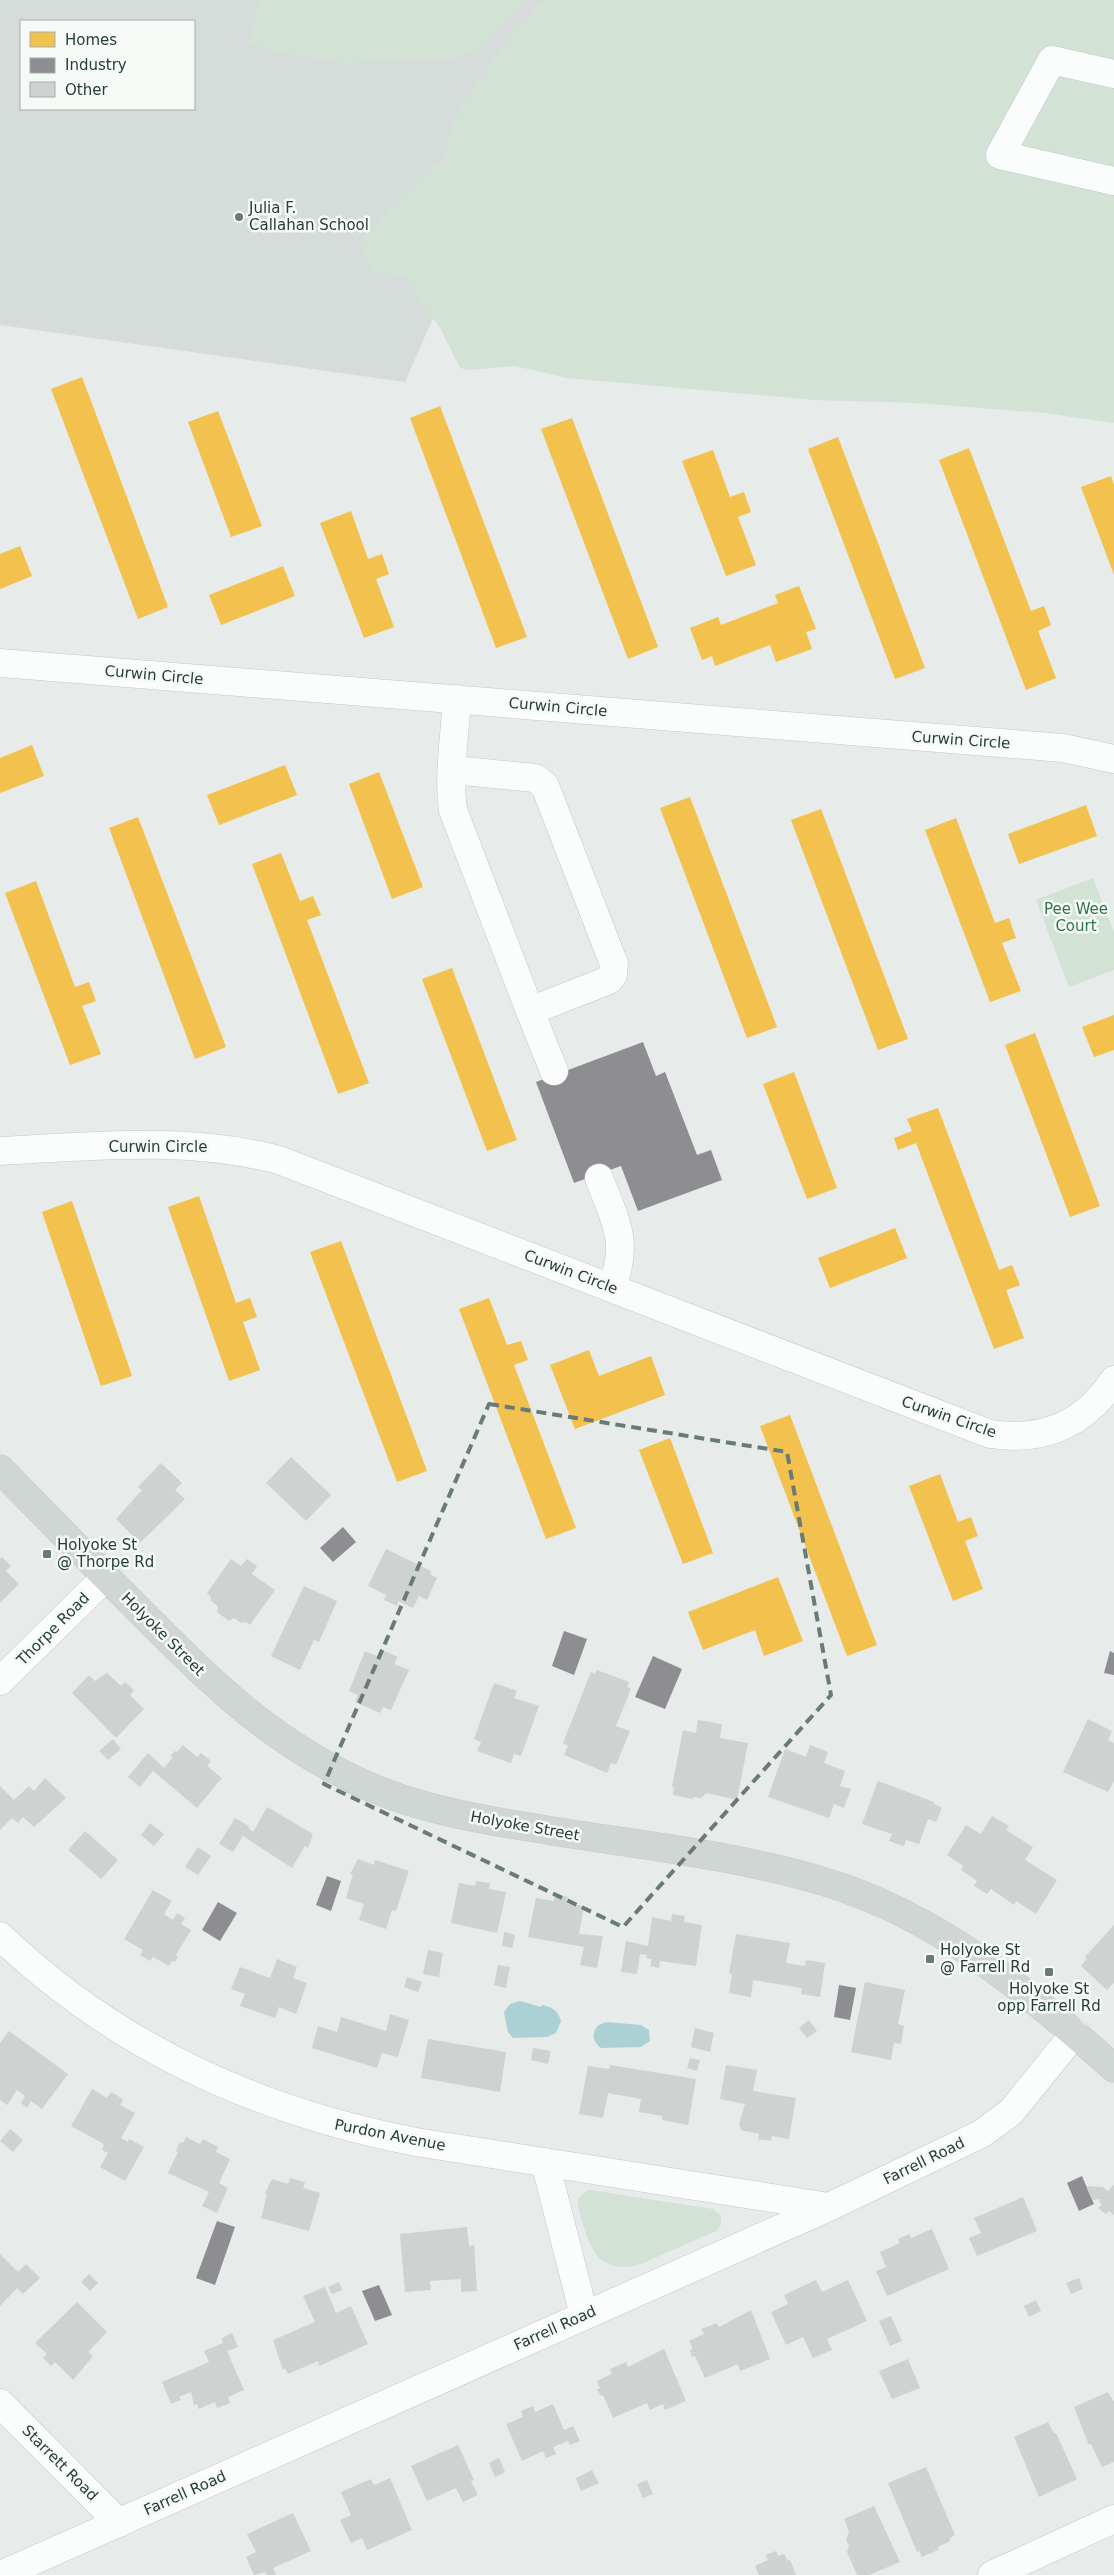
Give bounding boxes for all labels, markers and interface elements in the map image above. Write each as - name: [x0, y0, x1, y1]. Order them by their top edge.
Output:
- legend: [20, 20, 195, 110]
- text: Homes: [65, 31, 117, 49]
- text: Industry: [65, 56, 127, 74]
- text: Other: [65, 81, 108, 99]
- place label: Julia F. Callahan School: [248, 199, 369, 234]
- marker: Julia F. Callahan School: [233, 211, 245, 223]
- street label: Curwin Circle: [104, 662, 204, 688]
- street label: Curwin Circle: [508, 694, 608, 720]
- street label: Curwin Circle: [911, 728, 1011, 752]
- park label: Pee Wee Court: [1044, 900, 1108, 935]
- street label: Curwin Circle: [109, 1138, 207, 1156]
- street label: Curwin Circle: [522, 1246, 620, 1298]
- street label: Curwin Circle: [899, 1392, 999, 1442]
- place label: Holyoke St @ Thorpe Rd: [57, 1536, 154, 1571]
- marker: Holyoke St @ Thorpe Rd: [41, 1548, 53, 1560]
- street label: Thorpe Road: [12, 1589, 93, 1670]
- street label: Holyoke Street: [118, 1589, 208, 1679]
- street label: Holyoke Street: [469, 1808, 581, 1844]
- place label: Holyoke St @ Farrell Rd: [940, 1941, 1030, 1976]
- marker: Holyoke St @ Farrell Rd: [924, 1953, 936, 1965]
- marker: Holyoke St opp Farrell Rd: [1043, 1966, 1055, 1978]
- place label: Holyoke St opp Farrell Rd: [997, 1980, 1101, 2015]
- street label: Purdon Avenue: [333, 2115, 447, 2155]
- street label: Farrell Road: [880, 2134, 968, 2188]
- street label: Farrell Road: [511, 2302, 599, 2354]
- street label: Starrett Road: [18, 2421, 102, 2505]
- street label: Farrell Road: [141, 2467, 229, 2519]

